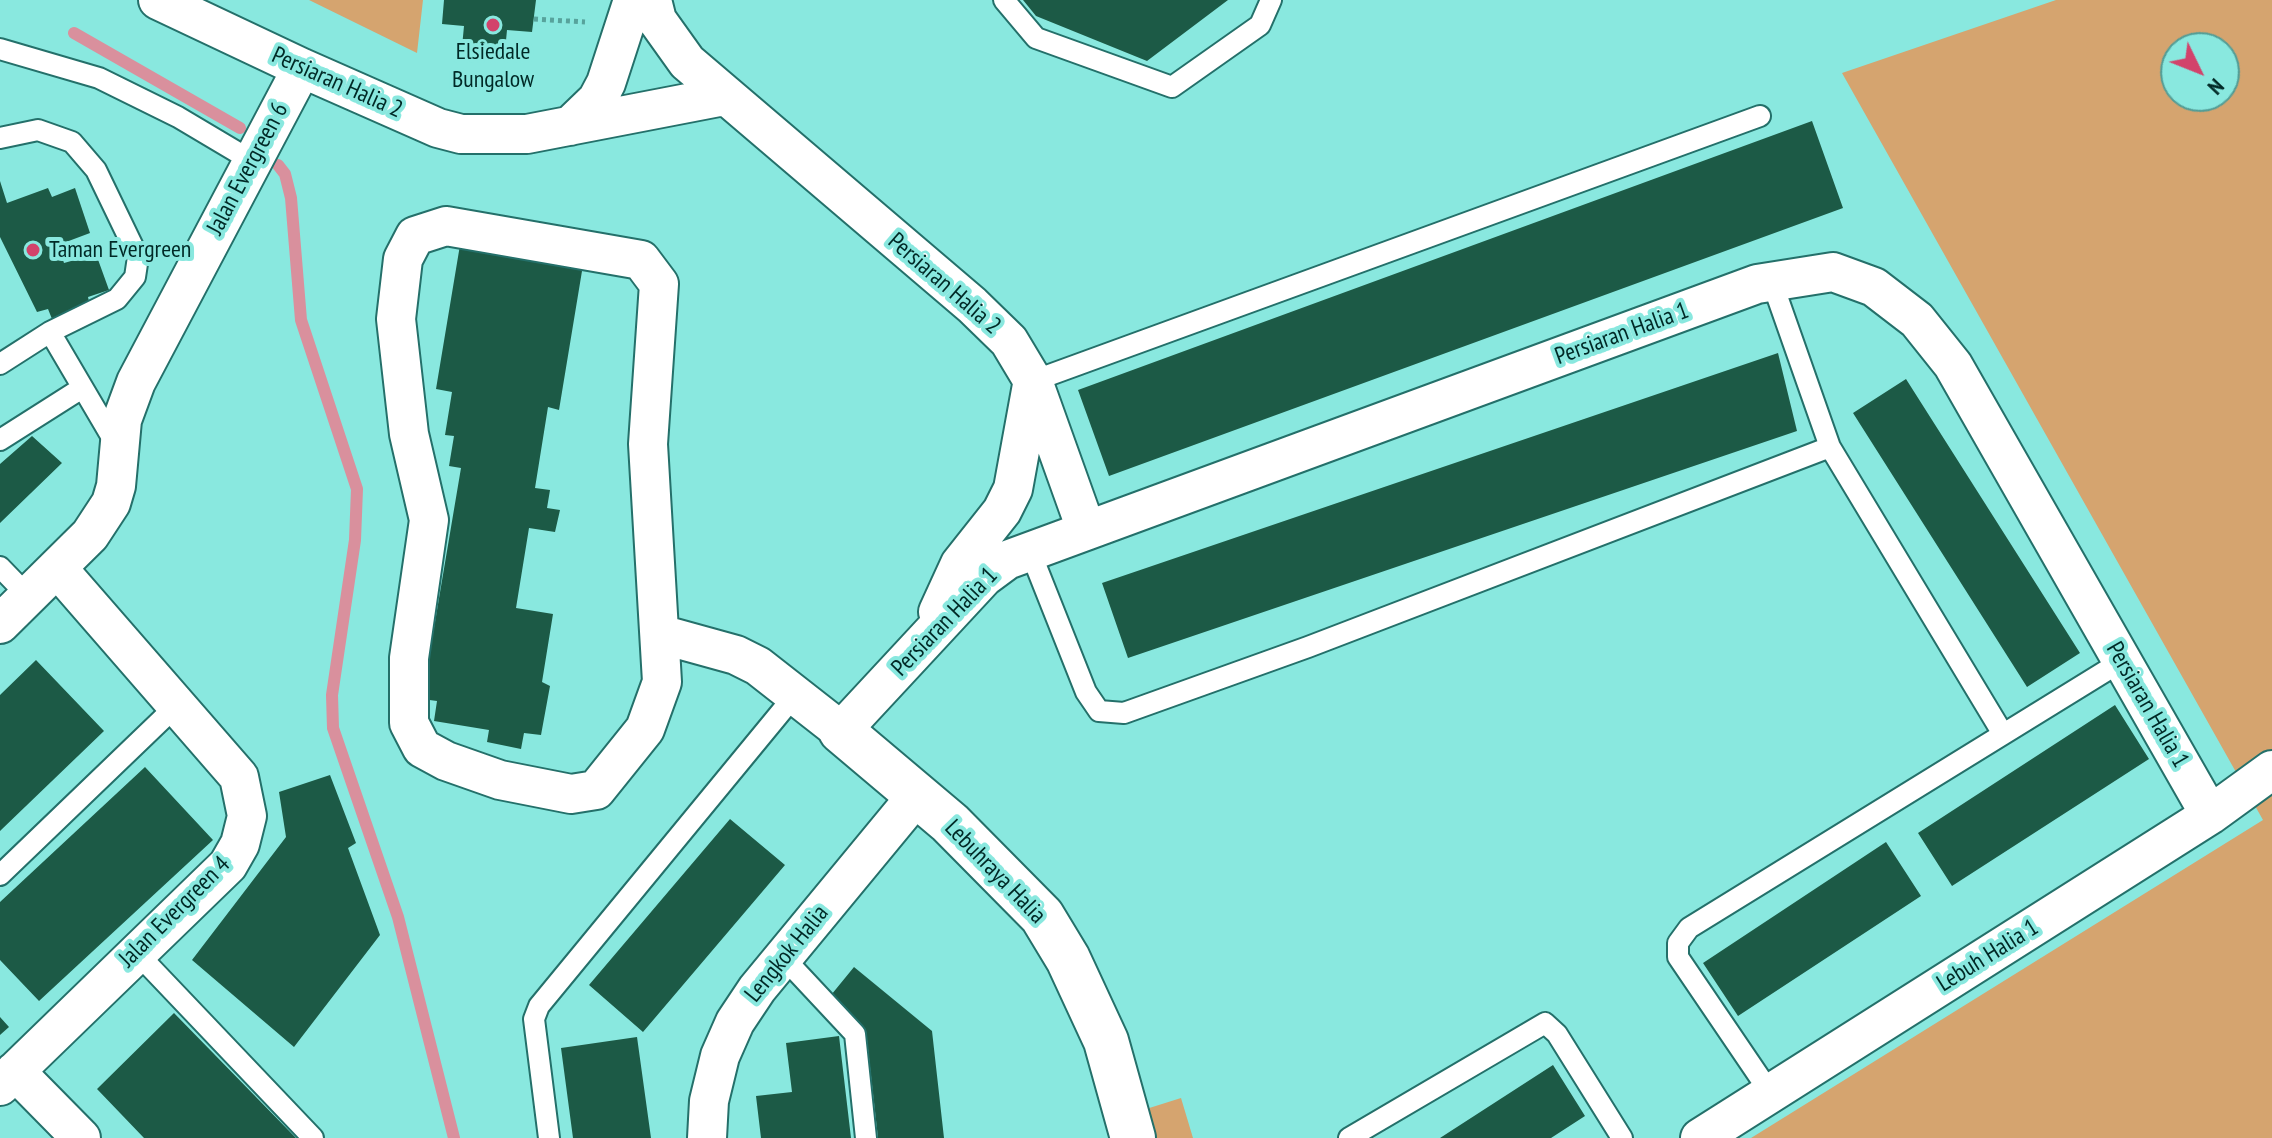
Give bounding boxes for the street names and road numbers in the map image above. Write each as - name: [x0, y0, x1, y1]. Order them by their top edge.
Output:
- street label: Persiaran Halia 2: [267, 41, 407, 125]
- street label: Jalan Evergreen 6: [201, 98, 295, 240]
- street label: Persiaran Halia 2: [882, 227, 1006, 341]
- street label: Persiaran Halia 1: [1551, 297, 1693, 371]
- street label: Persiaran Halia 1: [886, 562, 1004, 682]
- street label: Persiaran Halia 1: [2100, 637, 2194, 773]
- street label: Lebuhraya Halia: [938, 814, 1052, 930]
- street label: Jalan Evergreen 4: [113, 850, 237, 974]
- street label: Lengkok Halia: [739, 900, 835, 1008]
- street label: Lebuh Halia 1: [1932, 914, 2044, 998]

